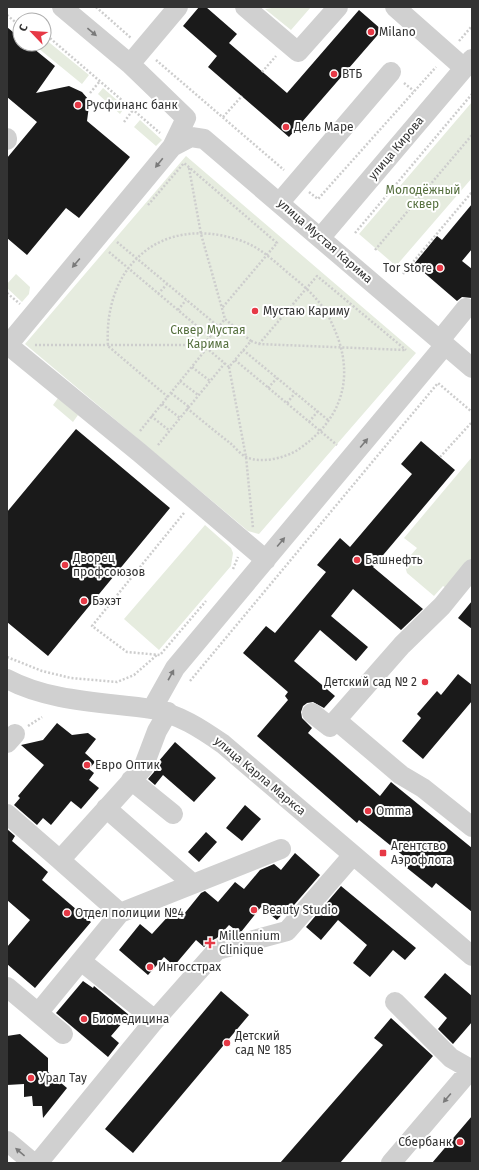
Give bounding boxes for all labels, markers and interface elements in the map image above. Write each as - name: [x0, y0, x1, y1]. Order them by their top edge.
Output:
- north arrow: [12, 12, 52, 52]
- text: С: [16, 22, 31, 34]
- place label: Milano: [379, 25, 416, 39]
- marker: Milano: [366, 27, 376, 37]
- one-way arrow: [87, 28, 97, 37]
- place label: ВТБ: [342, 67, 362, 81]
- marker: ВТБ: [329, 69, 339, 79]
- place label: Русфинанс банк: [86, 98, 178, 112]
- marker: Русфинанс банк: [73, 100, 83, 110]
- street label: улица Кирова: [366, 114, 426, 182]
- place label: Дель Маре: [293, 120, 354, 134]
- marker: Дель Маре: [281, 122, 291, 132]
- one-way arrow: [154, 157, 163, 168]
- park label: Молодёжный сквер: [386, 183, 460, 211]
- street label: улица Мустая Карима: [275, 196, 375, 286]
- one-way arrow: [72, 258, 81, 269]
- place label: Tor Store: [383, 261, 432, 275]
- marker: Tor Store: [435, 263, 445, 273]
- place label: Мустаю Кариму: [263, 304, 350, 318]
- marker: Мустаю Кариму: [250, 306, 260, 316]
- park label: Сквер Мустая Карима: [170, 323, 246, 351]
- one-way arrow: [360, 437, 369, 448]
- one-way arrow: [276, 537, 285, 548]
- place label: Дворец профсоюзов: [72, 551, 146, 579]
- place label: Башнефть: [365, 553, 423, 567]
- marker: Башнефть: [352, 555, 362, 565]
- marker: Дворец профсоюзов: [60, 560, 70, 570]
- place label: Бэхэт: [92, 594, 122, 608]
- marker: Бэхэт: [79, 596, 89, 606]
- one-way arrow: [168, 669, 175, 681]
- place label: Детский сад № 2: [323, 675, 417, 689]
- marker: Детский сад № 2: [420, 677, 430, 687]
- street label: улица Карла Маркса: [211, 734, 309, 818]
- place label: Евро Оптик: [95, 758, 160, 772]
- marker: Евро Оптик: [82, 760, 92, 770]
- place label: Omma: [376, 804, 411, 818]
- marker: Omma: [363, 806, 373, 816]
- place label: Агентство Аэрофлота: [391, 839, 453, 867]
- marker: Агентство Аэрофлота: [378, 848, 388, 858]
- place label: Beauty Studio: [262, 903, 338, 917]
- marker: Beauty Studio: [249, 905, 259, 915]
- place label: Отдел полиции №4: [75, 906, 184, 920]
- marker: Отдел полиции №4: [62, 908, 72, 918]
- place label: Millennium Clinique: [219, 929, 280, 957]
- marker: Millennium Clinique: [204, 937, 216, 949]
- place label: Ингосстрах: [158, 960, 221, 974]
- marker: Ингосстрах: [145, 962, 155, 972]
- place label: Биомедицина: [92, 1012, 169, 1026]
- marker: Биомедицина: [79, 1014, 89, 1024]
- place label: Детский сад № 185: [234, 1029, 292, 1057]
- marker: Детский сад № 185: [222, 1038, 232, 1048]
- place label: Урал Тау: [39, 1071, 87, 1085]
- marker: Урал Тау: [26, 1073, 36, 1083]
- one-way arrow: [442, 1092, 451, 1103]
- place label: Сбербанк: [398, 1135, 453, 1149]
- marker: Сбербанк: [455, 1137, 465, 1147]
- one-way arrow: [15, 1147, 26, 1156]

